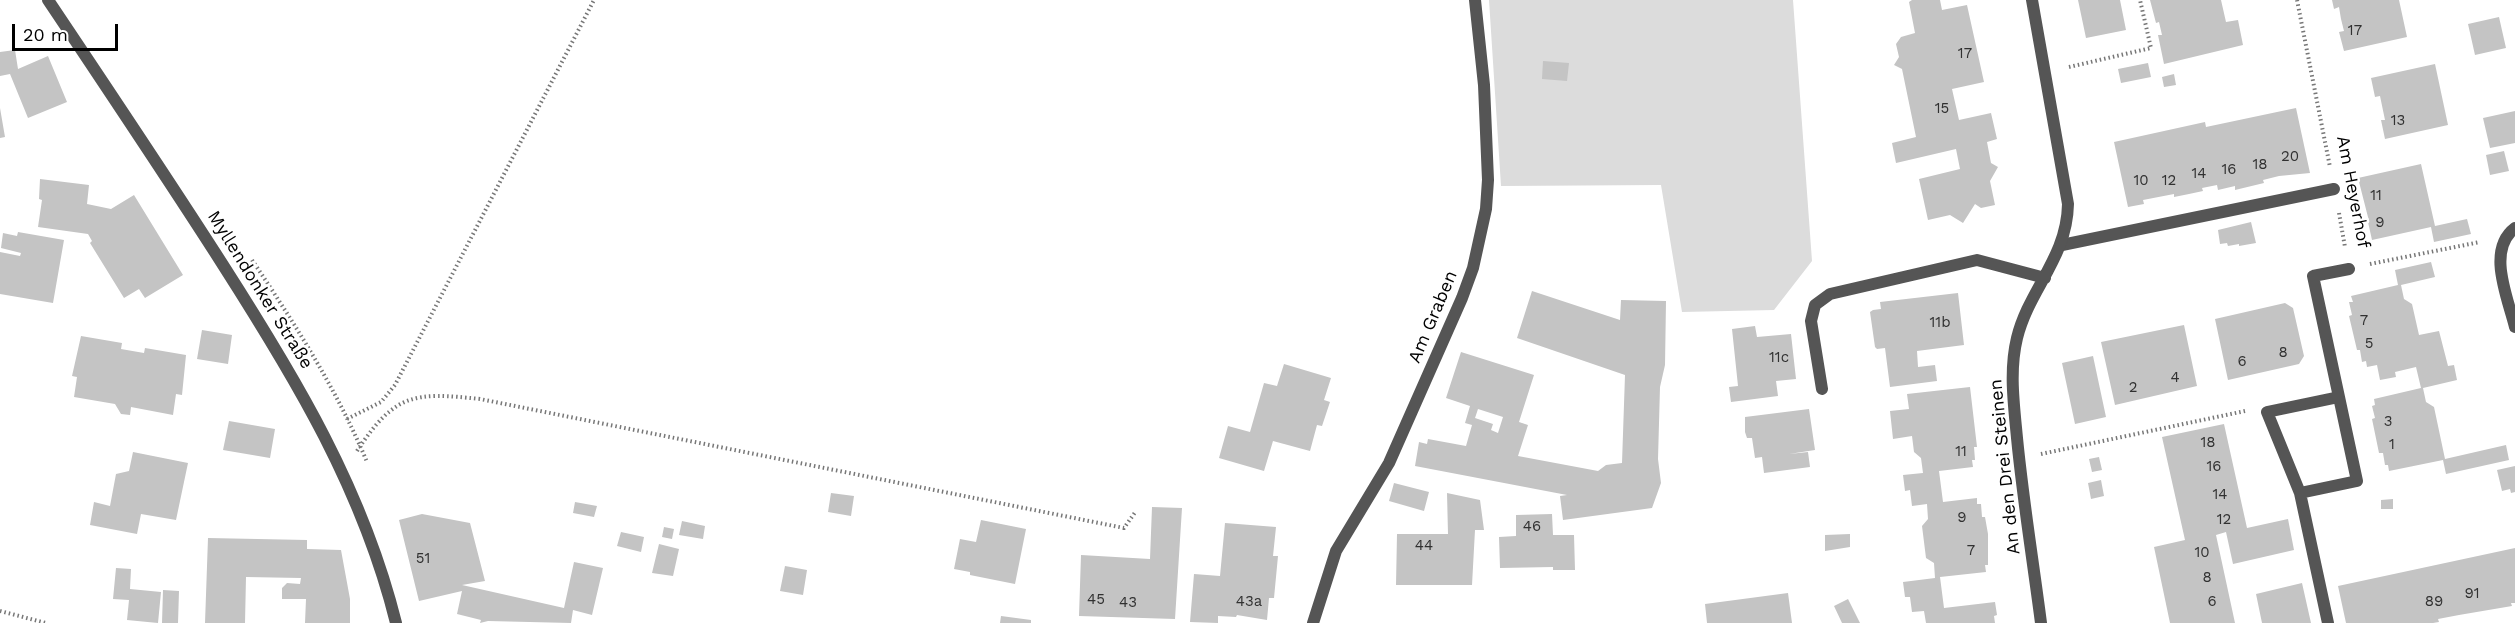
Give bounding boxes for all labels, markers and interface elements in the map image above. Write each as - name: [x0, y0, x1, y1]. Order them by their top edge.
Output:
- scale bar: [15, 12, 122, 50]
- house number: 17: [2348, 22, 2362, 40]
- text: 20 m: [23, 24, 68, 45]
- house number: 17: [1958, 45, 1972, 63]
- house number: 15: [1935, 100, 1949, 118]
- house number: 13: [2391, 112, 2405, 130]
- street label: Am Heyerhof: [2332, 134, 2374, 250]
- house number: 20: [2281, 148, 2299, 166]
- house number: 18: [2252, 156, 2268, 174]
- house number: 16: [2222, 161, 2236, 179]
- house number: 14: [2191, 165, 2207, 183]
- house number: 10: [2133, 172, 2149, 190]
- house number: 12: [2162, 172, 2176, 190]
- house number: 11: [2370, 187, 2382, 205]
- street label: Myllendonker Straße: [203, 207, 317, 373]
- house number: 9: [2375, 214, 2385, 232]
- street label: Am Graben: [1404, 268, 1462, 366]
- house number: 7: [2360, 312, 2368, 330]
- house number: 11b: [1929, 314, 1951, 332]
- house number: 5: [2365, 335, 2373, 353]
- house number: 8: [2278, 344, 2288, 362]
- house number: 11c: [1769, 349, 1789, 367]
- house number: 6: [2237, 353, 2247, 371]
- house number: 4: [2170, 369, 2180, 387]
- street label: An den Drei Steinen: [1985, 378, 2025, 556]
- house number: 2: [2129, 379, 2137, 397]
- house number: 3: [2384, 413, 2392, 431]
- house number: 18: [2200, 434, 2216, 452]
- house number: 1: [2389, 436, 2395, 454]
- house number: 11: [1955, 443, 1967, 461]
- house number: 16: [2207, 458, 2221, 476]
- house number: 14: [2212, 486, 2228, 504]
- house number: 9: [1957, 509, 1967, 527]
- house number: 12: [2217, 511, 2231, 529]
- house number: 46: [1523, 518, 1541, 536]
- house number: 44: [1415, 537, 1433, 555]
- house number: 7: [1967, 542, 1975, 560]
- house number: 10: [2194, 544, 2210, 562]
- house number: 51: [416, 550, 430, 568]
- house number: 8: [2202, 569, 2212, 587]
- house number: 91: [2464, 585, 2480, 603]
- house number: 45: [1087, 591, 1105, 609]
- house number: 43a: [1236, 593, 1262, 611]
- house number: 6: [2207, 593, 2217, 611]
- house number: 89: [2425, 593, 2443, 611]
- house number: 43: [1119, 594, 1137, 612]

